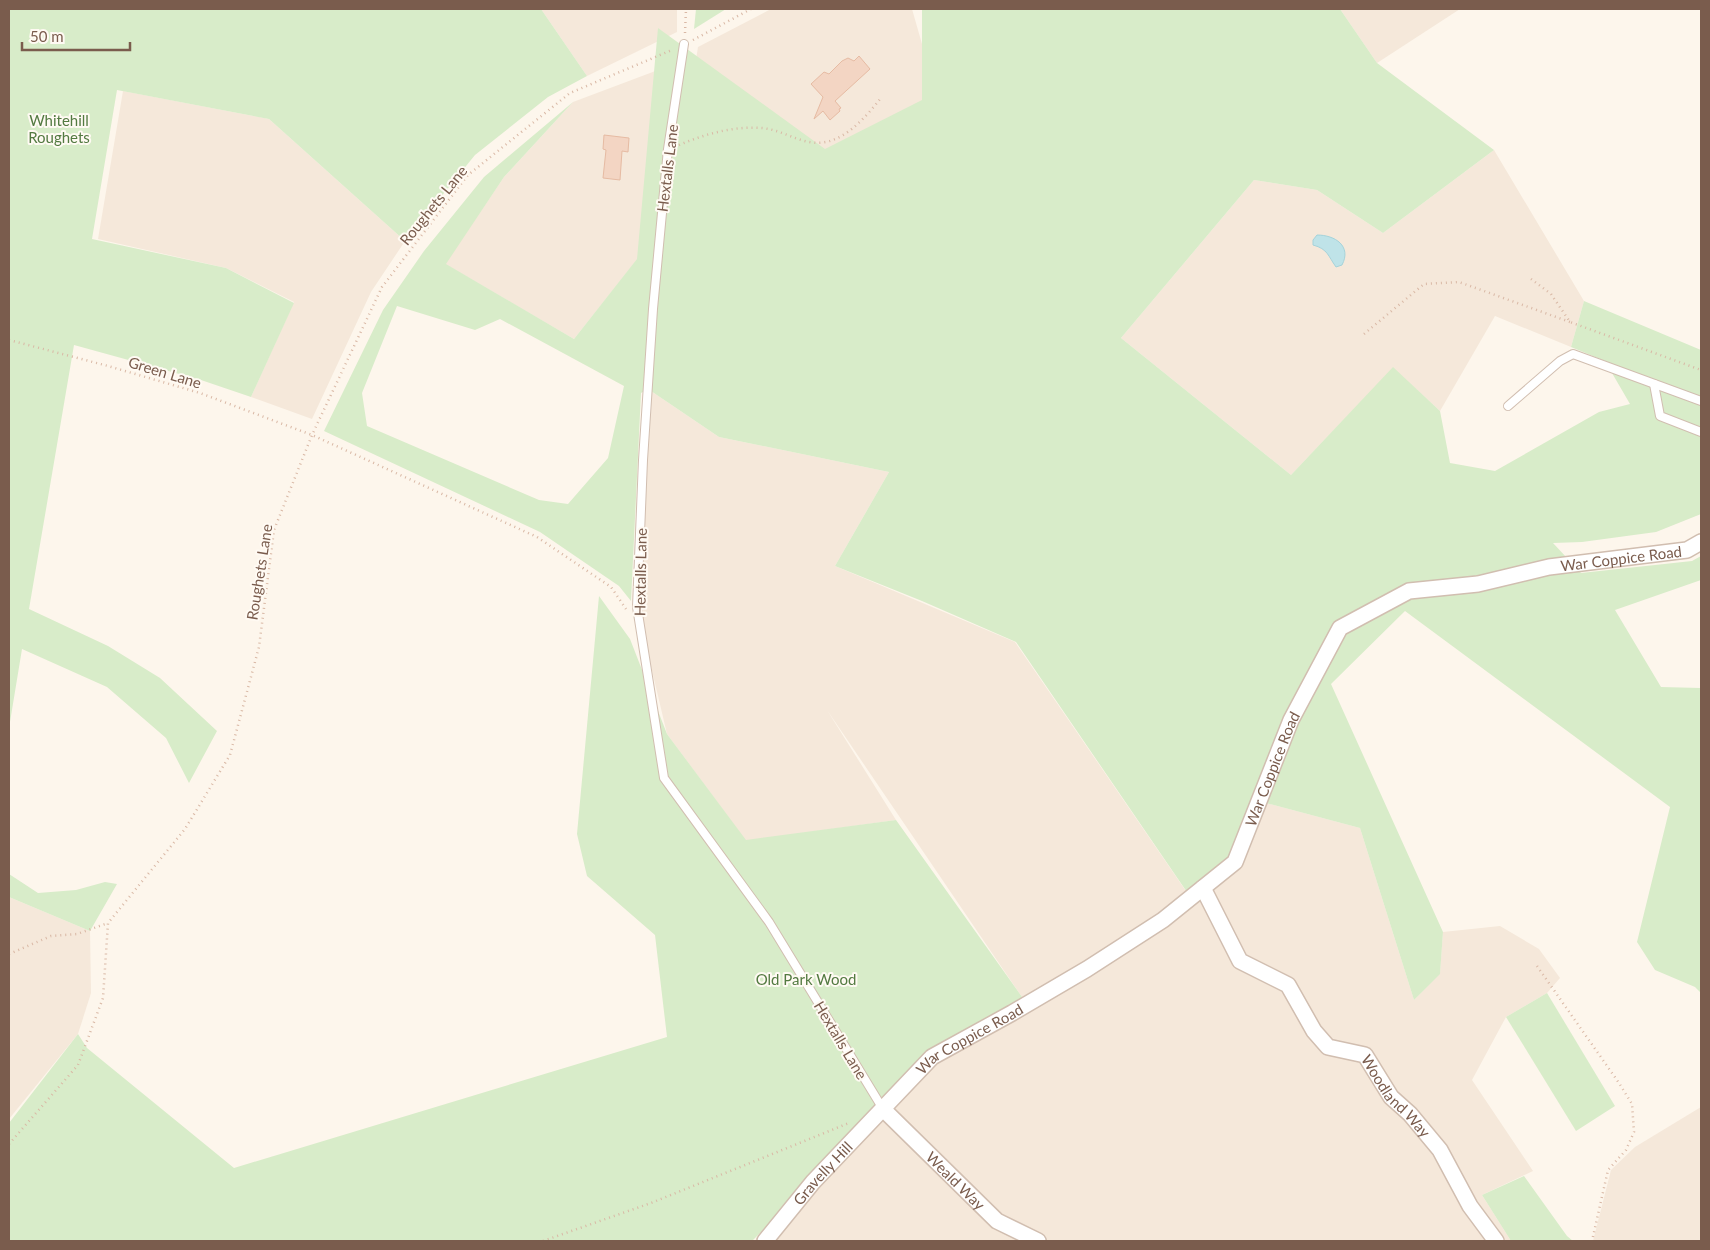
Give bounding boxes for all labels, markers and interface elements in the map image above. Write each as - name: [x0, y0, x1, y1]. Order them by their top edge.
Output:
- scale bar: [22, 20, 130, 52]
- text: 50 m: [30, 27, 64, 45]
- park label: Whitehill Roughets: [28, 111, 90, 146]
- street label: Hextalls Lane: [653, 123, 681, 213]
- street label: Roughets Lane: [395, 162, 471, 248]
- street label: Green Lane: [126, 352, 204, 392]
- street label: Roughets Lane: [243, 523, 275, 621]
- street label: Hextalls Lane: [630, 528, 650, 616]
- street label: War Coppice Road: [1559, 542, 1683, 575]
- street label: War Coppice Road: [1241, 708, 1303, 829]
- park label: Old Park Wood: [756, 970, 856, 988]
- street label: Hextalls Lane: [811, 998, 871, 1083]
- street label: War Coppice Road: [912, 1000, 1026, 1077]
- street label: Woodland Way: [1358, 1051, 1435, 1141]
- street label: Gravelly Hill: [789, 1138, 856, 1208]
- street label: Weald Way: [923, 1148, 989, 1214]

